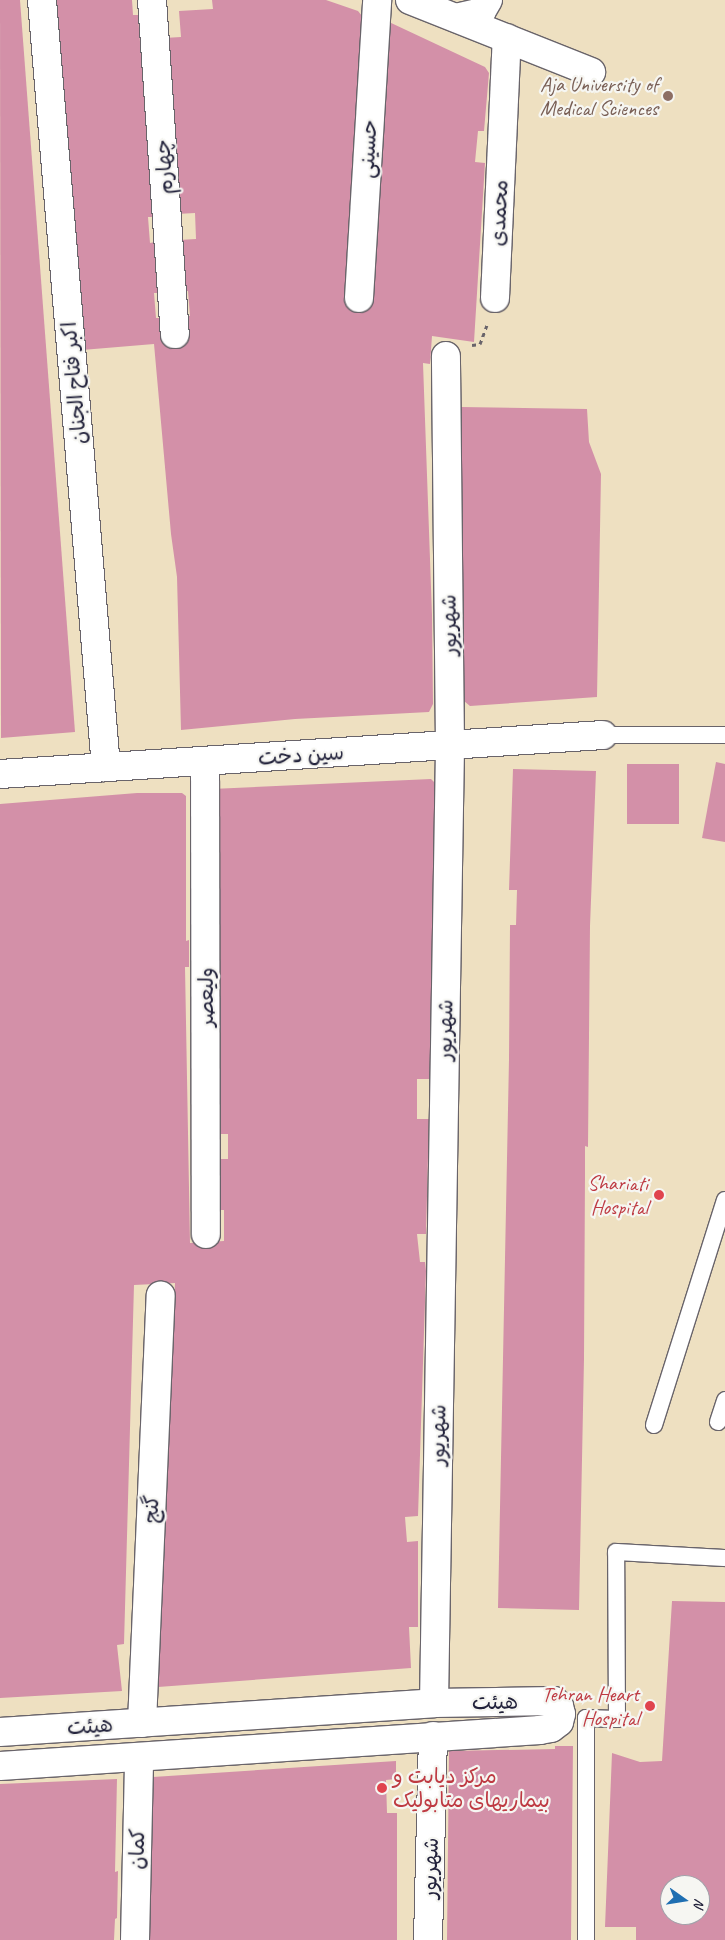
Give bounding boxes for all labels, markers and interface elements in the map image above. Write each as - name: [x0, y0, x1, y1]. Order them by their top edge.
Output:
- place label: Aja University of Medical Sciences: [540, 71, 658, 121]
- marker: Aja University of Medical Sciences: [662, 90, 674, 102]
- street label: حسینی: [354, 119, 382, 179]
- street label: چهارم: [149, 138, 179, 196]
- street label: محمدی: [485, 179, 513, 247]
- street label: اکبر فتاح الجنان: [56, 320, 92, 446]
- street label: شهریور: [436, 594, 462, 656]
- street label: سین دخت: [257, 739, 345, 771]
- street label: ولیعصر: [193, 967, 219, 1027]
- street label: شهریور: [432, 999, 458, 1061]
- place label: Shariati Hospital: [587, 1170, 648, 1220]
- marker: Shariati Hospital: [652, 1188, 666, 1202]
- street label: شهریور: [425, 1404, 451, 1466]
- street label: گنج: [138, 1494, 164, 1524]
- place label: Tehran Heart Hospital: [543, 1681, 639, 1731]
- street label: هیئت: [472, 1689, 518, 1715]
- marker: Tehran Heart Hospital: [643, 1699, 657, 1713]
- street label: هیئت: [66, 1712, 114, 1740]
- place label: مرکز دیابت و بیماریهای متابولیک: [393, 1763, 550, 1813]
- marker: مرکز دیابت و بیماریهای متابولیک: [375, 1781, 389, 1795]
- street label: کمان: [124, 1828, 150, 1870]
- street label: شهریور: [416, 1837, 444, 1899]
- north arrow: [660, 1875, 710, 1925]
- text: N: [690, 1897, 708, 1909]

